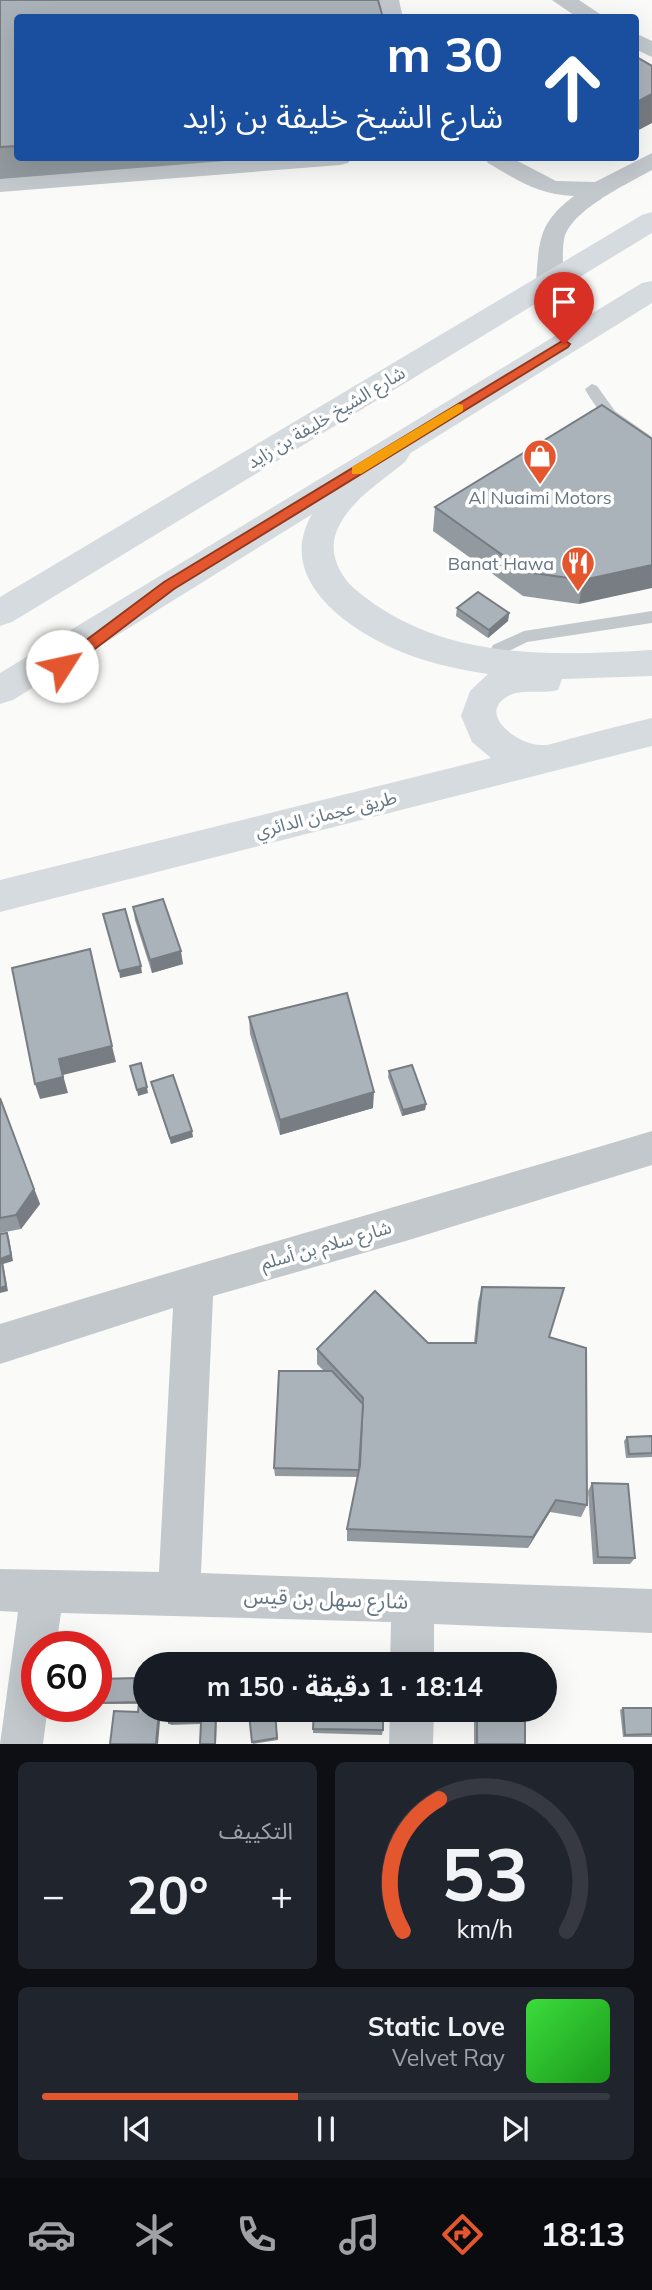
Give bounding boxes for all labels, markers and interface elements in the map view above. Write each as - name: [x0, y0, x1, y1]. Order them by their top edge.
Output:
- text: 30 m: [387, 23, 503, 84]
- icon: ahead: [527, 42, 618, 133]
- text: شارع الشيخ خليفة بن زايد: [182, 96, 503, 136]
- pin: [534, 272, 594, 344]
- icon: arrive: [545, 283, 583, 321]
- street label: شارع الشيخ خليفة بن زايد: [243, 361, 411, 476]
- shop icon: Al Nuaimi Motors: [521, 437, 559, 486]
- place label: Al Nuaimi Motors: [468, 486, 612, 509]
- restaurant icon: Banat Hawa: [559, 544, 597, 593]
- place label: Banat Hawa: [448, 552, 554, 575]
- position arrow: [25, 629, 99, 703]
- street label: طريق عجمان الدائري: [253, 785, 400, 845]
- street label: شارع سلام بن أسلم: [258, 1215, 395, 1277]
- street label: شارع سهل بن قيس: [243, 1582, 409, 1617]
- speed limit sign: 60: [21, 1631, 112, 1722]
- text: 18:14 · 1 دقيقة · 150 m: [207, 1670, 483, 1703]
- text: التكييف: [219, 1816, 293, 1845]
- text: 53: [441, 1829, 528, 1920]
- text: 20°: [126, 1862, 209, 1927]
- text: −: [42, 1871, 65, 1919]
- text: +: [270, 1871, 293, 1919]
- text: km/h: [456, 1913, 513, 1944]
- text: Static Love: [368, 2010, 505, 2043]
- text: Velvet Ray: [392, 2043, 505, 2072]
- icon: previous: [118, 2110, 156, 2148]
- icon: pause: [307, 2110, 345, 2148]
- icon: next: [496, 2110, 534, 2148]
- icon: car: [27, 2210, 76, 2259]
- icon: climate: [130, 2210, 179, 2259]
- icon: phone: [232, 2210, 281, 2259]
- icon: music: [335, 2210, 384, 2259]
- icon: directions: [438, 2210, 487, 2259]
- text: 18:13: [540, 2214, 625, 2254]

